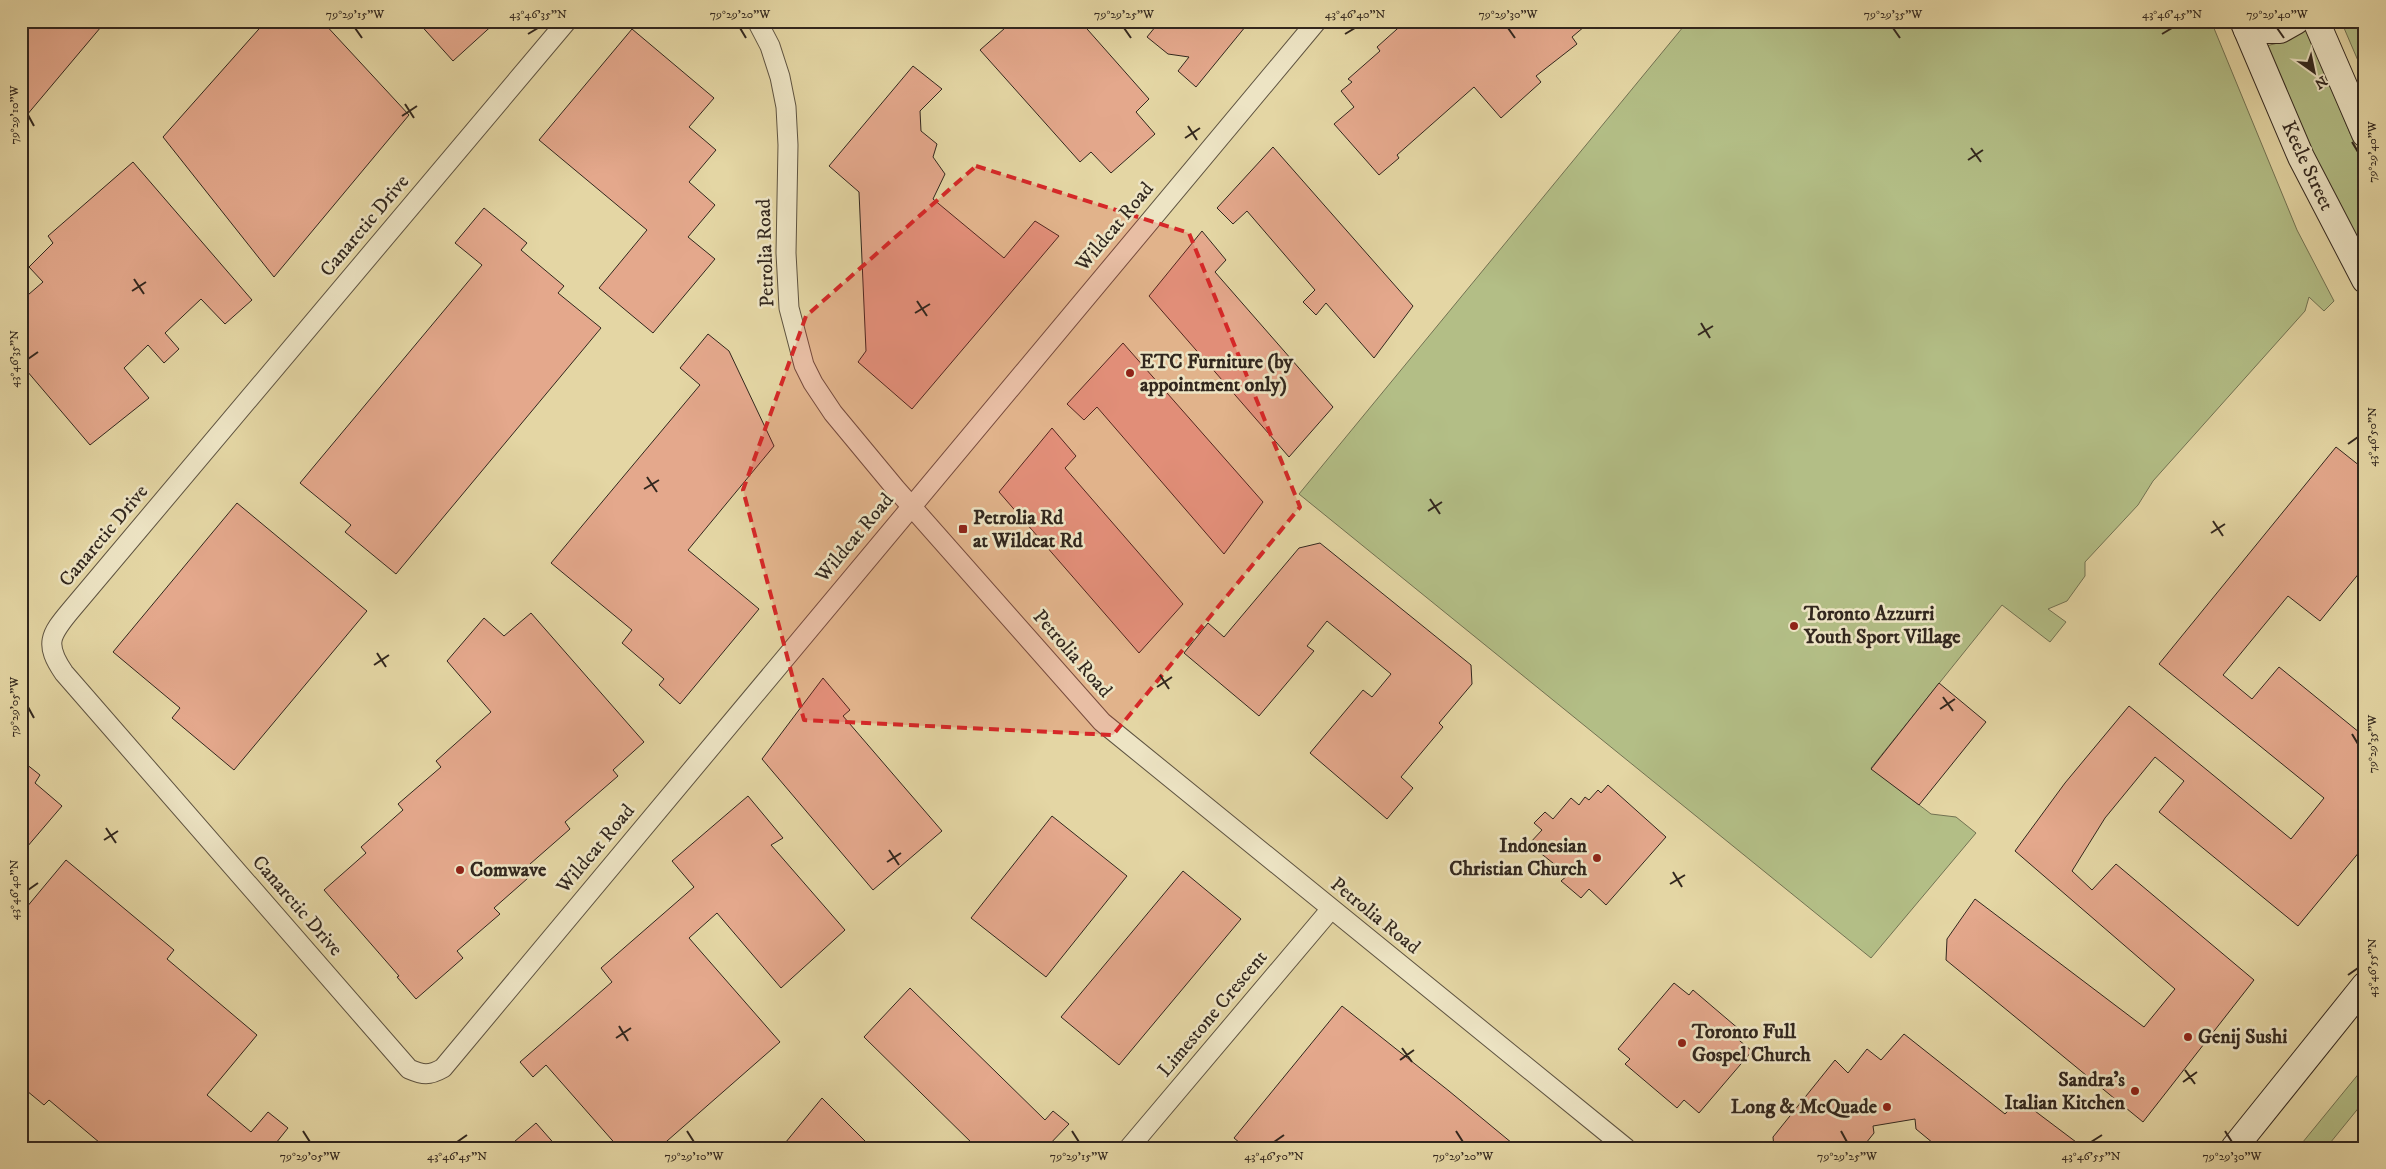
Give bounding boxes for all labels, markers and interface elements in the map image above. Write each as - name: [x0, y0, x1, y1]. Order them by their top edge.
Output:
- text: 79°29'15"W: [326, 7, 385, 22]
- text: 43°46'35"N: [509, 7, 567, 22]
- text: 79°29'20"W: [710, 7, 771, 22]
- text: 79°29'25"W: [1094, 7, 1155, 22]
- text: 43°46'40"N: [1325, 7, 1385, 22]
- text: 79°29'30"W: [1479, 7, 1539, 22]
- text: 79°29'35"W: [1864, 7, 1923, 22]
- text: 43°46'45"N: [2142, 7, 2202, 22]
- text: 79°29'40"W: [2246, 7, 2309, 22]
- north arrow: [2288, 48, 2338, 98]
- text: N: [2310, 71, 2330, 93]
- text: 79°29'10"W: [7, 85, 22, 144]
- street label: Keele Street: [2275, 117, 2339, 215]
- text: 79°29'40"W: [2365, 120, 2380, 183]
- street label: Canarctic Drive: [315, 170, 415, 282]
- street label: Wildcat Road: [1070, 177, 1160, 277]
- street label: Petrolia Road: [752, 198, 780, 308]
- text: 43°46'35"N: [7, 330, 22, 388]
- place label: ETC Furniture (by appointment only): [1140, 350, 1294, 398]
- marker: ETC Furniture (by appointment only): [1124, 367, 1136, 379]
- text: 43°46'50"N: [2365, 407, 2380, 467]
- street label: Canarctic Drive: [54, 480, 154, 592]
- street label: Wildcat Road: [810, 488, 900, 588]
- place label: Petrolia Rd at Wildcat Rd: [973, 506, 1084, 554]
- marker: Petrolia Rd at Wildcat Rd: [957, 523, 969, 535]
- place label: Toronto Azzurri Youth Sport Village: [1803, 602, 1961, 650]
- street label: Petrolia Road: [1027, 605, 1117, 703]
- marker: Toronto Azzurri Youth Sport Village: [1788, 620, 1800, 632]
- text: 79°29'05"W: [7, 676, 22, 737]
- text: 79°29'35"W: [2365, 714, 2380, 773]
- street label: Wildcat Road: [551, 799, 641, 899]
- place label: Indonesian Christian Church: [1449, 834, 1588, 882]
- street label: Canarctic Drive: [246, 850, 348, 962]
- marker: Indonesian Christian Church: [1591, 852, 1603, 864]
- place label: Comwave: [470, 858, 547, 883]
- text: 43°46'40"N: [7, 860, 22, 920]
- marker: Comwave: [454, 864, 466, 876]
- street label: Petrolia Road: [1325, 872, 1425, 960]
- text: 43°46'55"N: [2365, 938, 2380, 998]
- street label: Limestone Crescent: [1153, 946, 1273, 1082]
- place label: Toronto Full Gospel Church: [1691, 1020, 1811, 1068]
- place label: Genij Sushi: [2198, 1025, 2287, 1050]
- marker: Genij Sushi: [2182, 1031, 2194, 1043]
- marker: Toronto Full Gospel Church: [1676, 1037, 1688, 1049]
- place label: Sandra's Italian Kitchen: [2004, 1068, 2126, 1116]
- marker: Sandra's Italian Kitchen: [2129, 1085, 2141, 1097]
- place label: Long & McQuade: [1731, 1095, 1878, 1120]
- marker: Long & McQuade: [1881, 1101, 1893, 1113]
- text: 79°29'05"W: [280, 1149, 341, 1164]
- text: 43°46'45"N: [427, 1149, 487, 1164]
- text: 79°29'10"W: [665, 1149, 724, 1164]
- text: 79°29'15"W: [1050, 1149, 1109, 1164]
- text: 43°46'50"N: [1244, 1149, 1304, 1164]
- text: 79°29'20"W: [1433, 1149, 1494, 1164]
- text: 79°29'25"W: [1817, 1149, 1878, 1164]
- text: 43°46'55"N: [2061, 1149, 2121, 1164]
- text: 79°29'30"W: [2203, 1149, 2263, 1164]

